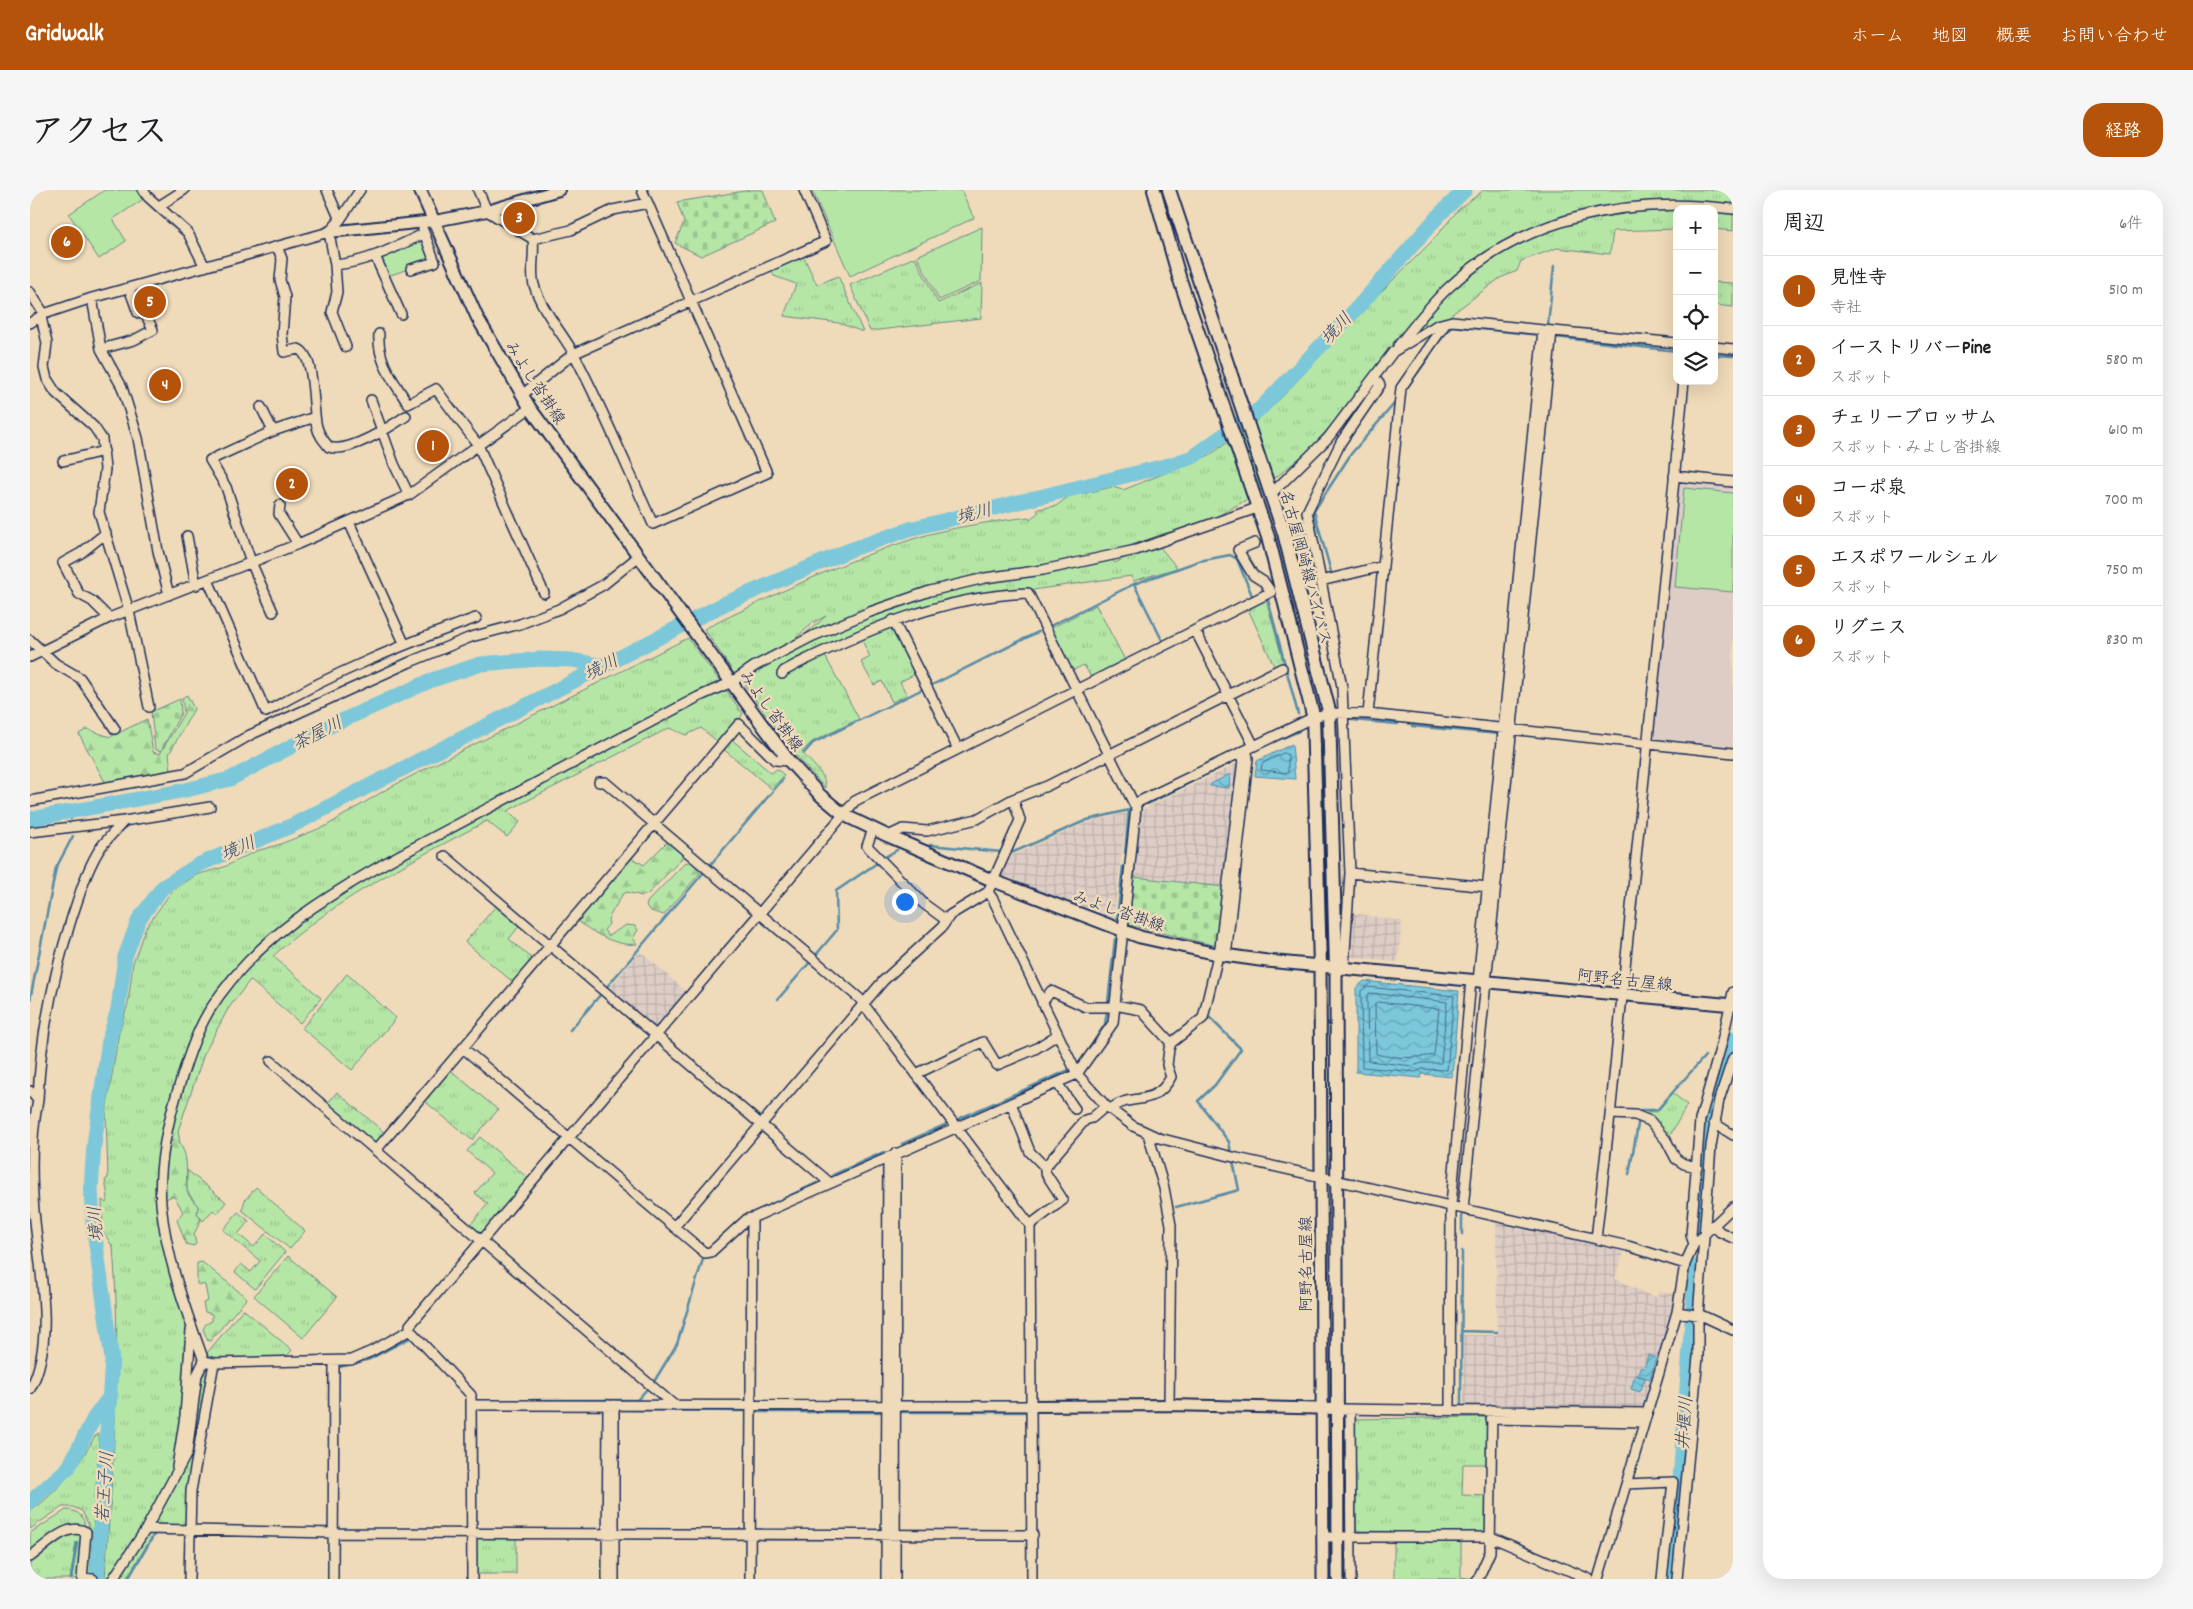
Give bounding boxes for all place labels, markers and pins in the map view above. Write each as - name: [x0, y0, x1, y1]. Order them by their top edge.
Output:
- pin: 3: [503, 199, 535, 237]
- pin: 6: [51, 223, 83, 261]
- pin: 5: [134, 283, 166, 321]
- pin: 4: [149, 366, 181, 404]
- pin: 1: [417, 427, 449, 465]
- pin: 2: [276, 465, 308, 503]

